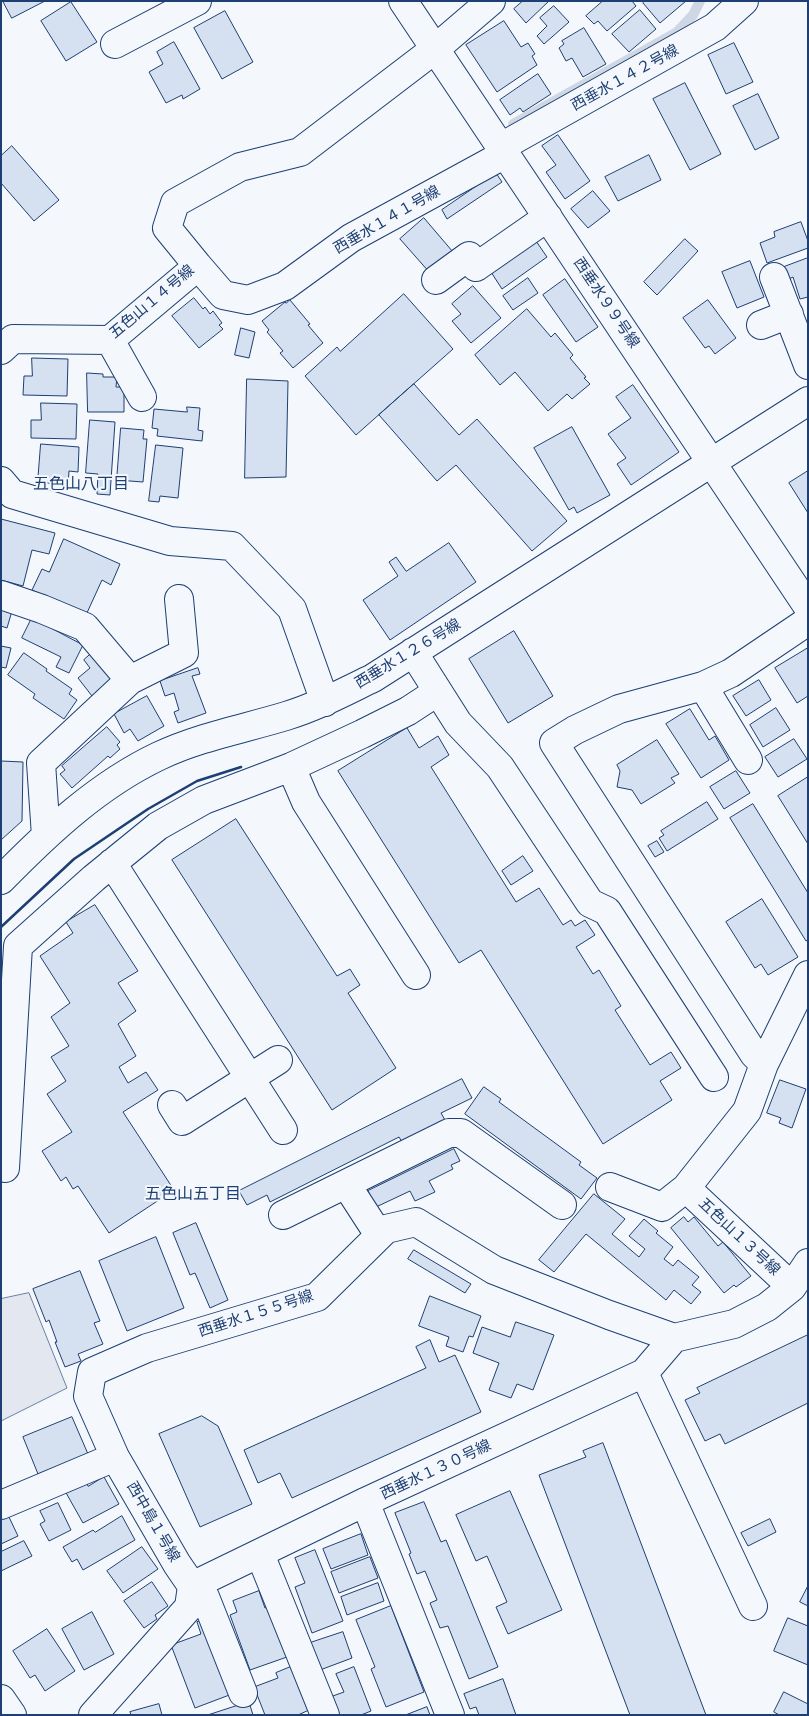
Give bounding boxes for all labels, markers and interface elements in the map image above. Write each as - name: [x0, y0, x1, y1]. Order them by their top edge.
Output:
- street label: 西垂水１４２号線: [568, 41, 682, 115]
- street label: 西垂水１４１号線: [331, 182, 443, 258]
- street label: 西垂水９９号線: [569, 254, 643, 352]
- street label: 五色山１４号線: [106, 261, 198, 343]
- district label: 五色山八丁目: [33, 474, 129, 494]
- street label: 西垂水１２６号線: [352, 615, 464, 693]
- district label: 五色山五丁目: [145, 1184, 241, 1204]
- street label: 五色山１３号線: [694, 1195, 784, 1279]
- street label: 西垂水１５５号線: [196, 1287, 316, 1341]
- street label: 西垂水１３０号線: [378, 1436, 494, 1504]
- street label: 西中島１号線: [123, 1479, 183, 1565]

